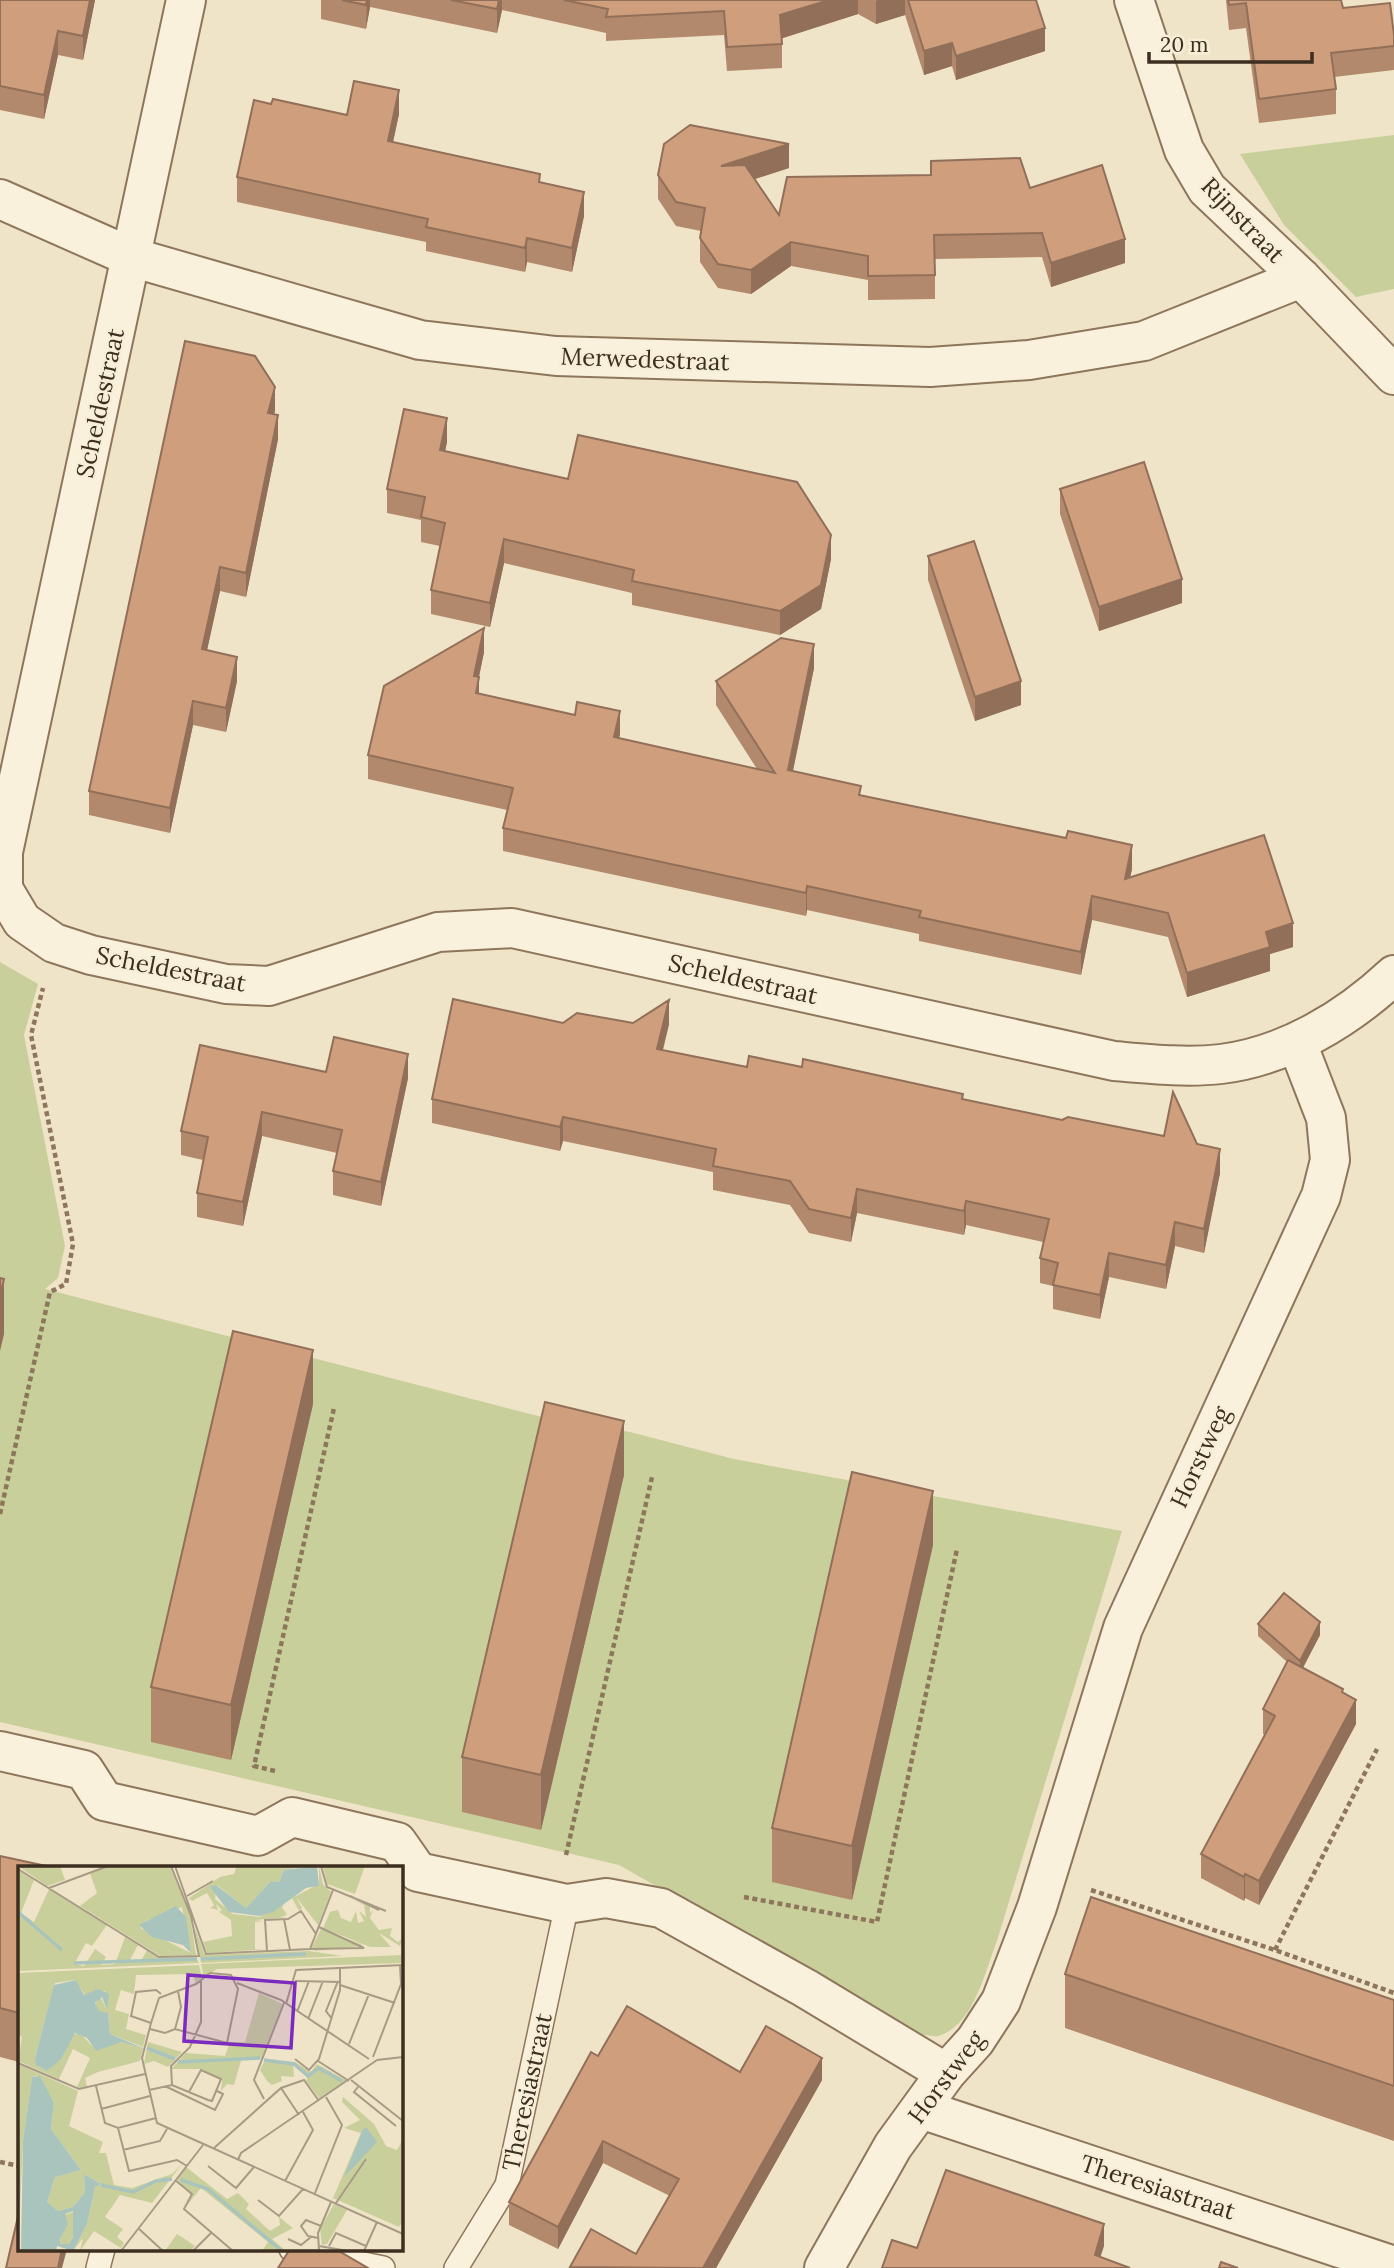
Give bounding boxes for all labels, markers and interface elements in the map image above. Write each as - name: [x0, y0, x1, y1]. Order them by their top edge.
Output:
- scale bar: [1149, 21, 1312, 65]
- text: 20 m: [1160, 31, 1209, 58]
- street label: Rijnstraat: [1195, 171, 1292, 270]
- street label: Scheldestraat: [69, 325, 131, 481]
- street label: Merwedestraat: [560, 341, 731, 377]
- street label: Scheldestraat: [93, 939, 249, 999]
- street label: Scheldestraat: [665, 947, 821, 1011]
- street label: Horstweg: [1163, 1401, 1237, 1513]
- inset map: [18, 1866, 402, 2250]
- street label: Theresiastraat: [495, 2009, 559, 2174]
- street label: Horstweg: [901, 2024, 992, 2130]
- street label: Theresiastraat: [1077, 2147, 1240, 2227]

